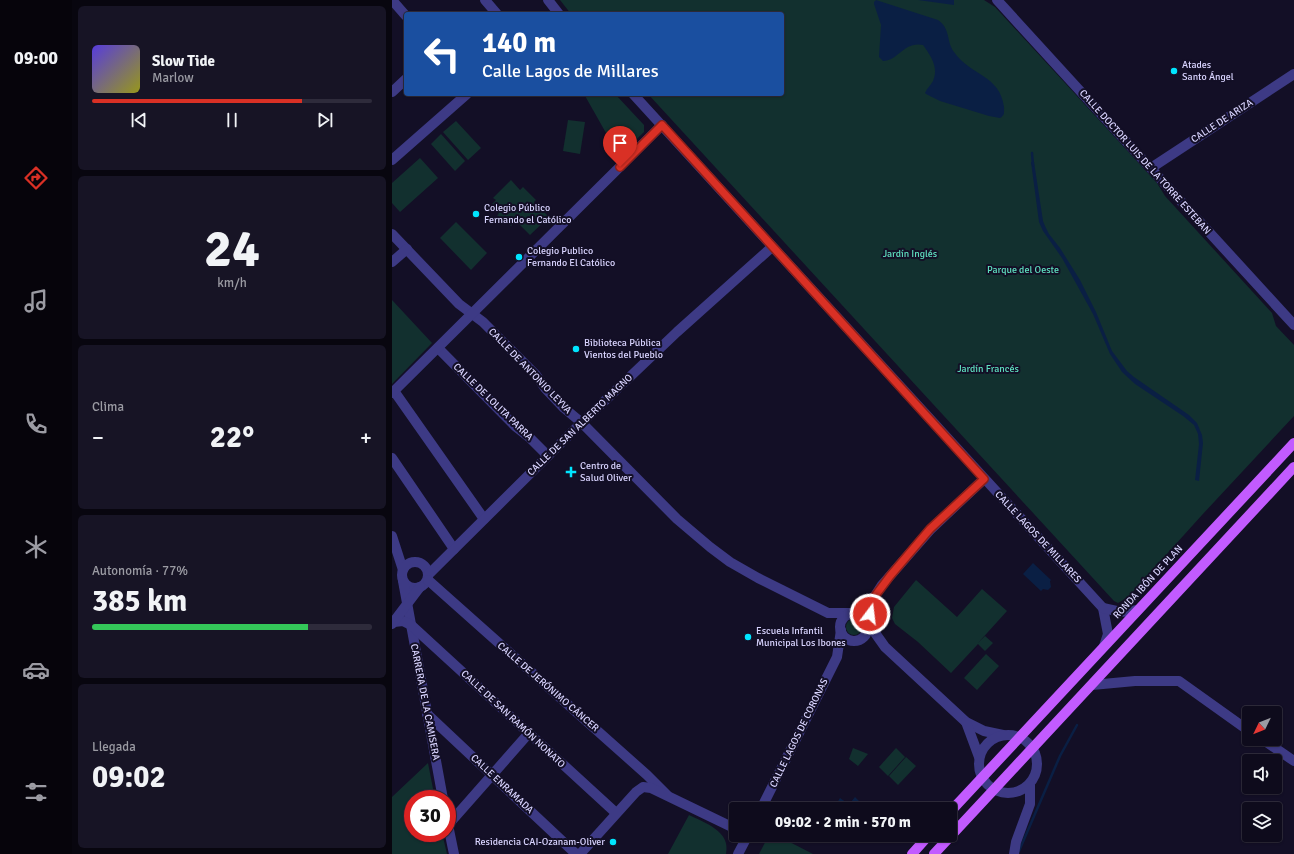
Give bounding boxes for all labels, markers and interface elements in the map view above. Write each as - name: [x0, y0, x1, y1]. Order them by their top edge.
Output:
- text: 140 m: [482, 26, 556, 60]
- icon: left: [416, 28, 468, 80]
- text: 09:00: [14, 47, 58, 69]
- text: Slow Tide: [152, 52, 215, 70]
- place label: Atades Santo Ángel: [1182, 59, 1234, 83]
- text: Calle Lagos de Millares: [482, 60, 659, 82]
- marker: Atades Santo Ángel: [1169, 66, 1179, 76]
- text: Marlow: [152, 70, 194, 86]
- street label: CALLE DOCTOR LUIS DE LA TORRE ESTEBAN: [1077, 87, 1213, 237]
- street label: CALLE DE ARIZA: [1189, 97, 1255, 145]
- icon: previous: [128, 109, 150, 131]
- icon: pause: [221, 109, 243, 131]
- icon: next: [314, 109, 336, 131]
- pin: [603, 126, 637, 167]
- icon: arrive: [609, 132, 631, 154]
- icon: directions: [22, 164, 50, 192]
- place label: Colegio Público Fernando el Católico: [484, 202, 571, 226]
- marker: Colegio Público Fernando el Católico: [471, 209, 481, 219]
- text: 24: [204, 217, 260, 281]
- place label: Colegio Publico Fernando El Católico: [527, 245, 615, 269]
- park label: Jardín Inglés: [883, 248, 938, 260]
- marker: Colegio Publico Fernando El Católico: [514, 252, 524, 262]
- park label: Parque del Oeste: [987, 264, 1059, 276]
- text: km/h: [217, 275, 247, 291]
- icon: music: [22, 287, 50, 315]
- street label: CALLE DE ANTONIO LEYVA: [486, 326, 574, 416]
- place label: Biblioteca Pública Vientos del Pueblo: [584, 337, 663, 361]
- marker: Biblioteca Pública Vientos del Pueblo: [571, 344, 581, 354]
- street label: CALLE DE LOLITA PARRA: [451, 361, 535, 443]
- park label: Jardín Francés: [957, 363, 1019, 375]
- street label: CALLE DE SAN ALBERTO MAGNO: [525, 371, 635, 478]
- text: Clima: [92, 399, 124, 415]
- icon: phone: [22, 410, 50, 438]
- text: 22°: [210, 419, 254, 456]
- text: −: [92, 424, 104, 451]
- text: +: [360, 424, 372, 451]
- place label: Centro de Salud Oliver: [580, 460, 632, 484]
- marker: Centro de Salud Oliver: [565, 466, 577, 478]
- street label: CALLE LAGOS DE MILLARES: [992, 489, 1084, 586]
- icon: climate: [22, 533, 50, 561]
- street label: RONDA IBÓN DE PLAN: [1110, 542, 1185, 621]
- text: Autonomía · 77%: [92, 563, 188, 579]
- text: 385 km: [92, 583, 187, 620]
- position arrow: [849, 593, 891, 635]
- place label: Escuela Infantil Municipal Los Ibones: [756, 625, 846, 649]
- marker: Escuela Infantil Municipal Los Ibones: [743, 632, 753, 642]
- street label: CALLE DE JERÓNIMO CÁNCER: [495, 639, 602, 734]
- street label: CARRERA DE LA CAMISERA: [408, 643, 442, 761]
- icon: car: [22, 656, 50, 684]
- street label: CALLE DE SAN RAMÓN NONATO: [458, 667, 569, 771]
- street label: CALLE LAGOS DE CORONAS: [767, 676, 831, 790]
- north arrow: [1242, 706, 1282, 746]
- map controls: [1242, 706, 1282, 842]
- text: Llegada: [92, 739, 136, 755]
- street label: CALLE ENRAMADA: [468, 752, 536, 816]
- button: sound: [1242, 754, 1282, 794]
- text: 09:02: [92, 759, 166, 796]
- icon: filters: [22, 778, 50, 806]
- speed limit sign: 30: [404, 790, 456, 842]
- button: layers: [1242, 802, 1282, 842]
- text: 09:02 · 2 min · 570 m: [775, 813, 911, 831]
- place label: Residencia CAI-Ozanam-Oliver: [475, 836, 605, 848]
- marker: Residencia CAI-Ozanam-Oliver: [608, 837, 618, 847]

